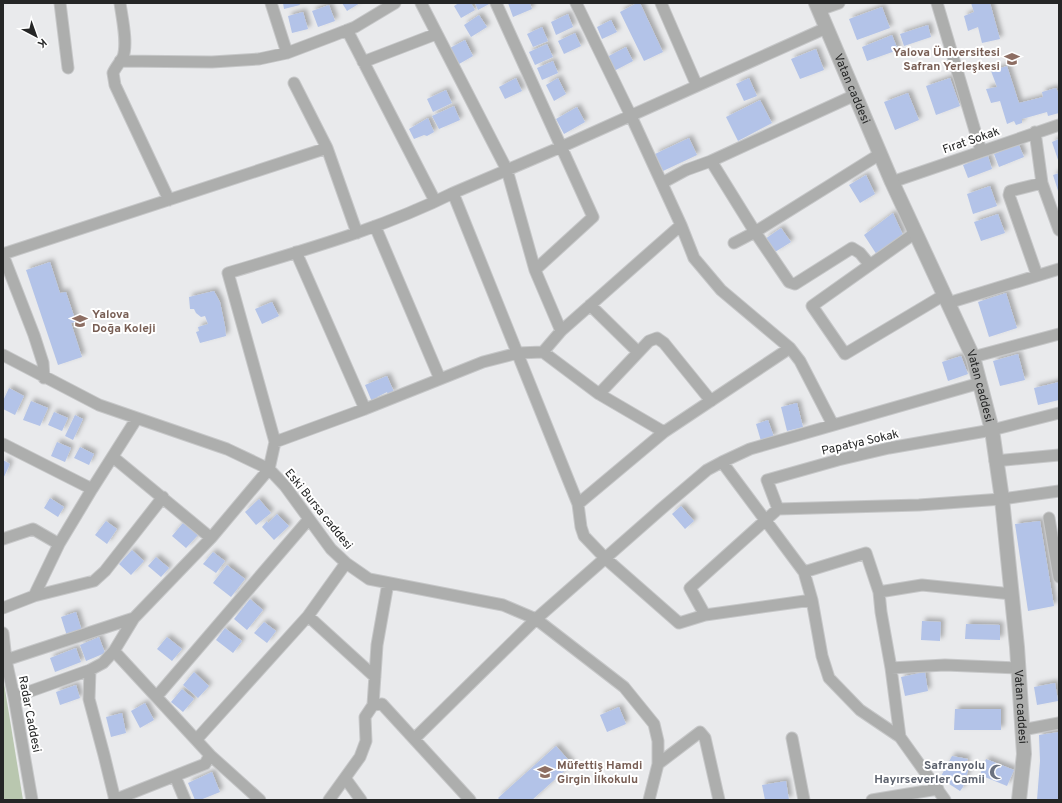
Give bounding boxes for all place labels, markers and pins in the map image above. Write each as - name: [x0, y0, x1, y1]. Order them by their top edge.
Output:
- place label: Yalova Üniversitesi Safran Yerleşkesi: [893, 45, 1000, 75]
- school or university icon: Yalova Üniversitesi Safran Yerleşkesi: [1003, 50, 1021, 68]
- place label: Yalova Doğa Koleji: [92, 307, 156, 337]
- school or university icon: Yalova Doğa Koleji: [71, 312, 89, 330]
- place label: Müfettiş Hamdi Girgin İlkokulu: [557, 758, 642, 788]
- place label: Safranyolu Hayırseverler Camii: [874, 758, 985, 788]
- school or university icon: Müfettiş Hamdi Girgin İlkokulu: [536, 763, 554, 781]
- mosque icon: Safranyolu Hayırseverler Camii: [988, 763, 1006, 781]

